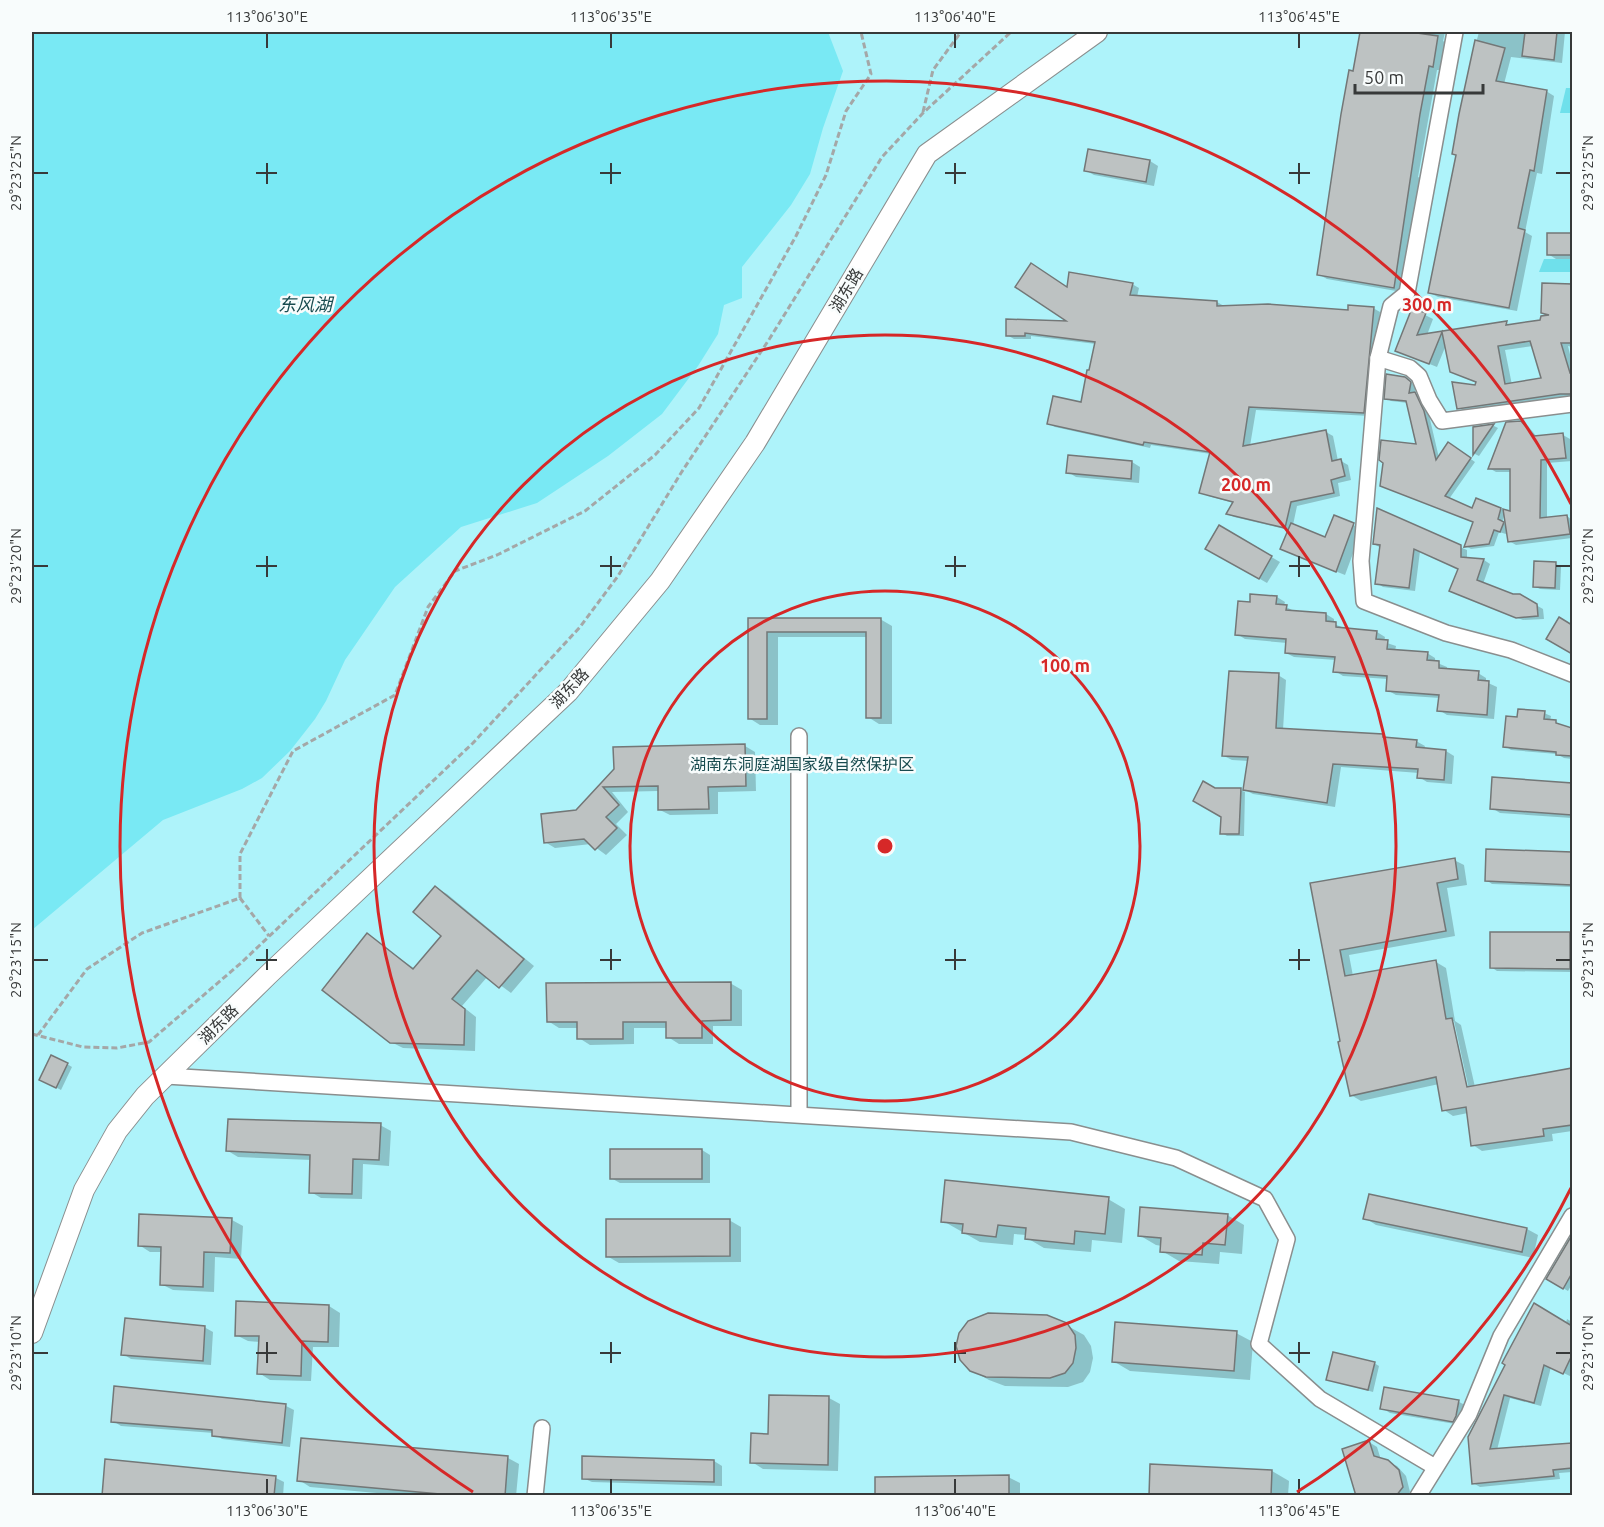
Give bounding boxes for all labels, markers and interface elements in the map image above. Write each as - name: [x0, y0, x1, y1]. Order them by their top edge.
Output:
- text: 113°06'30"E: [226, 8, 308, 25]
- text: 113°06'35"E: [570, 8, 652, 25]
- text: 113°06'40"E: [914, 8, 996, 25]
- text: 113°06'45"E: [1258, 8, 1340, 25]
- scale bar: [1355, 57, 1482, 95]
- text: 50 m: [1364, 67, 1404, 87]
- text: 29°23'25"N: [7, 135, 24, 211]
- text: 29°23'25"N: [1579, 135, 1596, 211]
- street label: 湖东路: [826, 265, 866, 315]
- water label: 东风湖: [278, 294, 335, 314]
- text: 300 m: [1402, 294, 1452, 314]
- text: 200 m: [1221, 474, 1271, 494]
- text: 29°23'20"N: [7, 528, 24, 604]
- text: 29°23'20"N: [1579, 528, 1596, 604]
- text: 100 m: [1040, 655, 1090, 675]
- street label: 湖东路: [546, 664, 592, 712]
- park label: 湖南东洞庭湖国家级自然保护区: [690, 755, 914, 773]
- centre of rings: [875, 836, 895, 856]
- text: 29°23'15"N: [7, 922, 24, 998]
- text: 29°23'15"N: [1579, 922, 1596, 998]
- street label: 湖东路: [195, 1001, 241, 1047]
- text: 29°23'10"N: [7, 1315, 24, 1391]
- text: 29°23'10"N: [1579, 1315, 1596, 1391]
- text: 113°06'30"E: [226, 1502, 308, 1519]
- text: 113°06'35"E: [570, 1502, 652, 1519]
- text: 113°06'40"E: [914, 1502, 996, 1519]
- text: 113°06'45"E: [1258, 1502, 1340, 1519]

